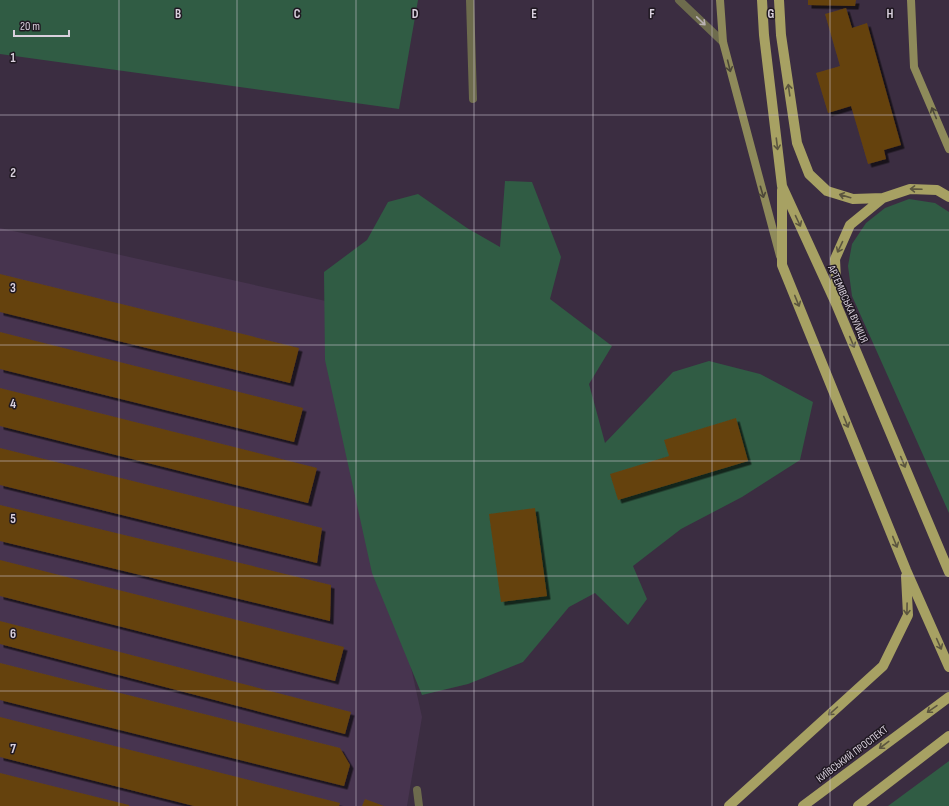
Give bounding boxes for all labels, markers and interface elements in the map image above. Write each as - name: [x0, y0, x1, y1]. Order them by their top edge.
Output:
- text: B: [175, 6, 181, 22]
- text: C: [294, 6, 301, 22]
- text: D: [412, 6, 419, 22]
- text: E: [531, 6, 537, 22]
- text: F: [649, 6, 655, 22]
- text: G: [768, 6, 775, 22]
- text: H: [887, 6, 894, 22]
- scale bar: [14, 12, 69, 38]
- one-way arrow: [696, 16, 706, 26]
- text: 20 m: [20, 19, 40, 34]
- text: 1: [10, 50, 16, 66]
- one-way arrow: [726, 59, 733, 72]
- one-way arrow: [785, 84, 793, 97]
- one-way arrow: [930, 107, 937, 119]
- one-way arrow: [773, 137, 781, 150]
- text: 2: [10, 165, 16, 181]
- one-way arrow: [759, 185, 766, 198]
- one-way arrow: [910, 186, 923, 193]
- one-way arrow: [838, 192, 851, 199]
- one-way arrow: [795, 215, 802, 227]
- one-way arrow: [836, 240, 843, 252]
- street label: АРТЕМІВСЬКА ВУЛИЦЯ: [825, 262, 871, 345]
- text: 3: [10, 280, 16, 296]
- one-way arrow: [794, 295, 801, 307]
- one-way arrow: [849, 335, 856, 347]
- text: 4: [10, 396, 16, 412]
- one-way arrow: [842, 415, 850, 427]
- one-way arrow: [899, 455, 907, 467]
- text: 5: [10, 511, 16, 527]
- one-way arrow: [891, 536, 899, 548]
- one-way arrow: [903, 602, 911, 615]
- text: 6: [10, 626, 16, 642]
- one-way arrow: [936, 638, 943, 650]
- one-way arrow: [927, 705, 938, 713]
- one-way arrow: [828, 707, 838, 716]
- street label: КИЇВСЬКИЙ ПРОСПЕКТ: [813, 722, 891, 785]
- text: 7: [10, 741, 16, 757]
- one-way arrow: [878, 741, 889, 749]

